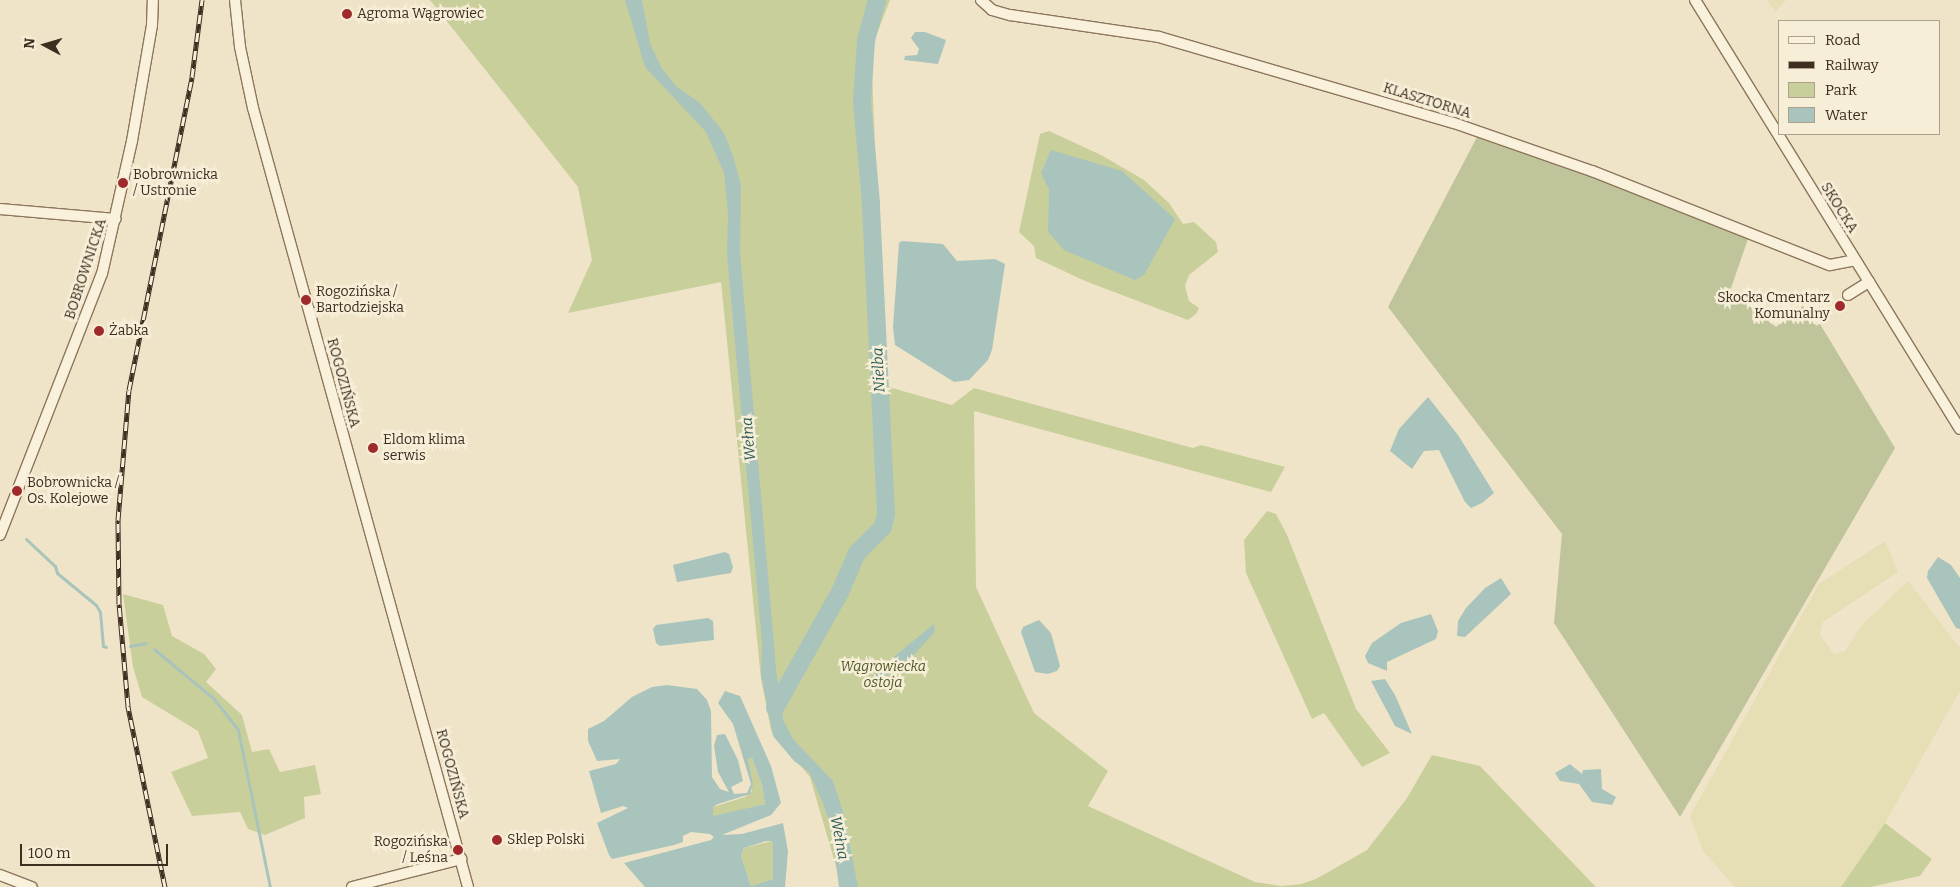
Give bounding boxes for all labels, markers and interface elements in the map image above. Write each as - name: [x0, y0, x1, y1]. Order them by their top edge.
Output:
- place label: Agroma Wągrowiec: [357, 6, 484, 22]
- marker: Agroma Wągrowiec: [341, 8, 353, 20]
- north arrow: [20, 20, 70, 70]
- legend: [1778, 20, 1940, 135]
- text: Road: [1825, 31, 1860, 49]
- text: N: [21, 37, 39, 50]
- text: Railway: [1825, 56, 1879, 74]
- street label: KLASZTORNA: [1381, 80, 1473, 122]
- text: Park: [1825, 81, 1857, 99]
- text: Water: [1825, 106, 1867, 124]
- place label: Bobrownicka / Ustronie: [133, 167, 218, 200]
- marker: Bobrownicka / Ustronie: [117, 177, 129, 189]
- street label: SKOCKA: [1817, 180, 1861, 236]
- street label: BOBROWNICKA: [62, 216, 110, 322]
- place label: Rogozińska / Bartodziejska: [316, 284, 404, 316]
- place label: Skocka Cmentarz Komunalny: [1717, 290, 1830, 322]
- marker: Rogozińska / Bartodziejska: [300, 294, 312, 306]
- marker: Skocka Cmentarz Komunalny: [1834, 300, 1846, 312]
- place label: Żabka: [109, 323, 149, 339]
- marker: Żabka: [93, 325, 105, 337]
- street label: ROGOZIŃSKA: [323, 336, 363, 430]
- water label: Nielba: [869, 347, 889, 393]
- water label: Wełna: [738, 416, 760, 462]
- place label: Eldom klima serwis: [383, 432, 465, 464]
- marker: Eldom klima serwis: [367, 442, 379, 454]
- place label: Bobrownicka / Os. Kolejowe: [27, 475, 119, 508]
- marker: Bobrownicka / Os. Kolejowe: [11, 485, 23, 497]
- park label: Wągrowiecka ostoja: [840, 659, 926, 692]
- street label: ROGOZIŃSKA: [432, 727, 472, 821]
- water label: Wełna: [826, 815, 852, 861]
- place label: Sklep Polski: [507, 832, 585, 848]
- scale bar: [22, 834, 170, 866]
- place label: Rogozińska / Leśna: [374, 834, 448, 866]
- marker: Sklep Polski: [491, 834, 503, 846]
- text: 100 m: [28, 844, 71, 862]
- marker: Rogozińska / Leśna: [452, 844, 464, 856]

